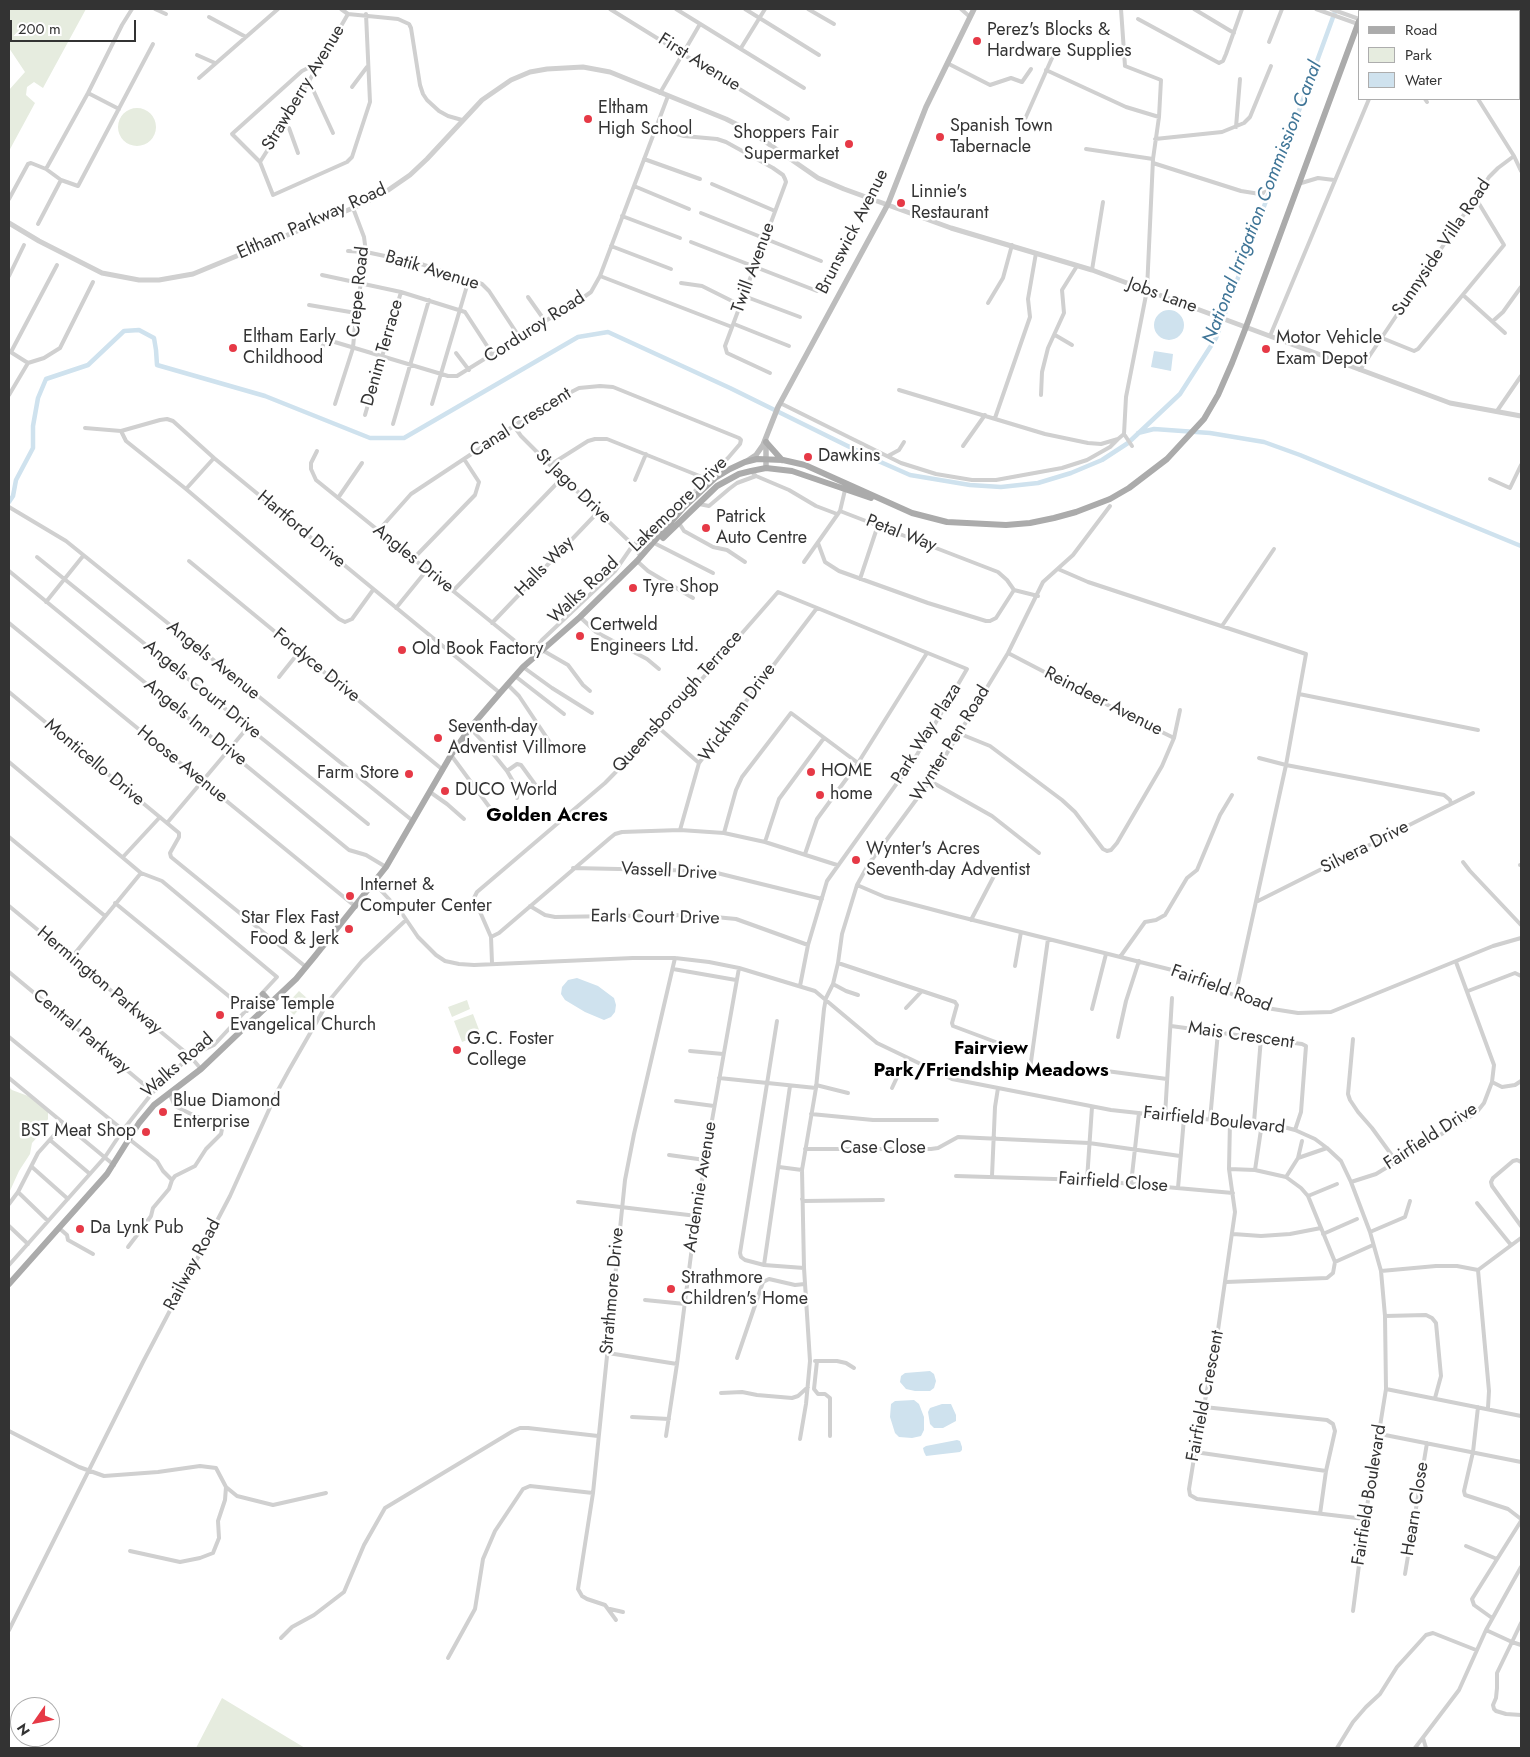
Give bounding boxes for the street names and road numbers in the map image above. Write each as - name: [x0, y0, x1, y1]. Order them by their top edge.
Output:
- street label: Strawberry Avenue: [258, 21, 350, 155]
- street label: First Avenue: [654, 29, 744, 97]
- street label: Brunswick Avenue: [812, 166, 894, 298]
- street label: Sunnyside Villa Road: [1388, 175, 1496, 321]
- street label: Eltham Parkway Road: [234, 179, 390, 265]
- street label: Twill Avenue: [728, 220, 780, 316]
- street label: Crepe Road: [343, 245, 375, 339]
- street label: Batik Avenue: [382, 246, 482, 296]
- street label: Jobs Lane: [1124, 273, 1200, 319]
- street label: Corduroy Road: [481, 287, 589, 369]
- street label: Denim Terrace: [357, 297, 409, 409]
- street label: Canal Crescent: [466, 383, 576, 463]
- street label: St Jago Drive: [530, 445, 616, 529]
- street label: Lakemoore Drive: [625, 453, 733, 557]
- street label: Hartford Drive: [252, 487, 350, 573]
- street label: Petal Way: [863, 511, 939, 557]
- street label: Angles Drive: [368, 520, 458, 598]
- street label: Halls Way: [511, 533, 579, 601]
- street label: Walks Road: [544, 553, 624, 629]
- street label: Angels Avenue: [162, 617, 264, 705]
- street label: Fordyce Drive: [268, 624, 364, 708]
- street label: Queensborough Terrace: [608, 626, 748, 778]
- street label: Angels Court Drive: [139, 636, 265, 744]
- street label: Wickham Drive: [695, 659, 781, 767]
- street label: Reindeer Avenue: [1040, 663, 1166, 741]
- street label: Angels Inn Drive: [139, 675, 251, 771]
- street label: Park Way Plaza: [887, 680, 967, 788]
- street label: Wynter Pen Road: [907, 682, 995, 806]
- street label: Monticello Drive: [39, 715, 149, 811]
- street label: Hoose Avenue: [132, 722, 232, 808]
- street label: Silvera Drive: [1317, 817, 1413, 879]
- street label: Vassell Drive: [620, 859, 718, 885]
- street label: Earls Court Drive: [590, 906, 720, 930]
- street label: Hermington Parkway: [32, 922, 166, 1040]
- street label: Fairfield Road: [1168, 961, 1274, 1017]
- street label: Central Parkway: [28, 985, 134, 1079]
- street label: Mais Crescent: [1187, 1018, 1295, 1054]
- street label: Walks Road: [138, 1029, 218, 1103]
- street label: Fairfield Drive: [1380, 1099, 1482, 1175]
- street label: Fairfield Boulevard: [1142, 1103, 1286, 1139]
- street label: Ardennie Avenue: [680, 1120, 722, 1254]
- street label: Case Close: [840, 1138, 926, 1160]
- street label: Fairfield Close: [1058, 1168, 1168, 1198]
- street label: Railway Road: [160, 1216, 226, 1314]
- street label: Strathmore Drive: [597, 1227, 629, 1355]
- street label: Fairfield Crescent: [1183, 1329, 1229, 1463]
- street label: Fairfield Boulevard: [1348, 1423, 1392, 1567]
- street label: Hearn Close: [1398, 1461, 1434, 1557]

